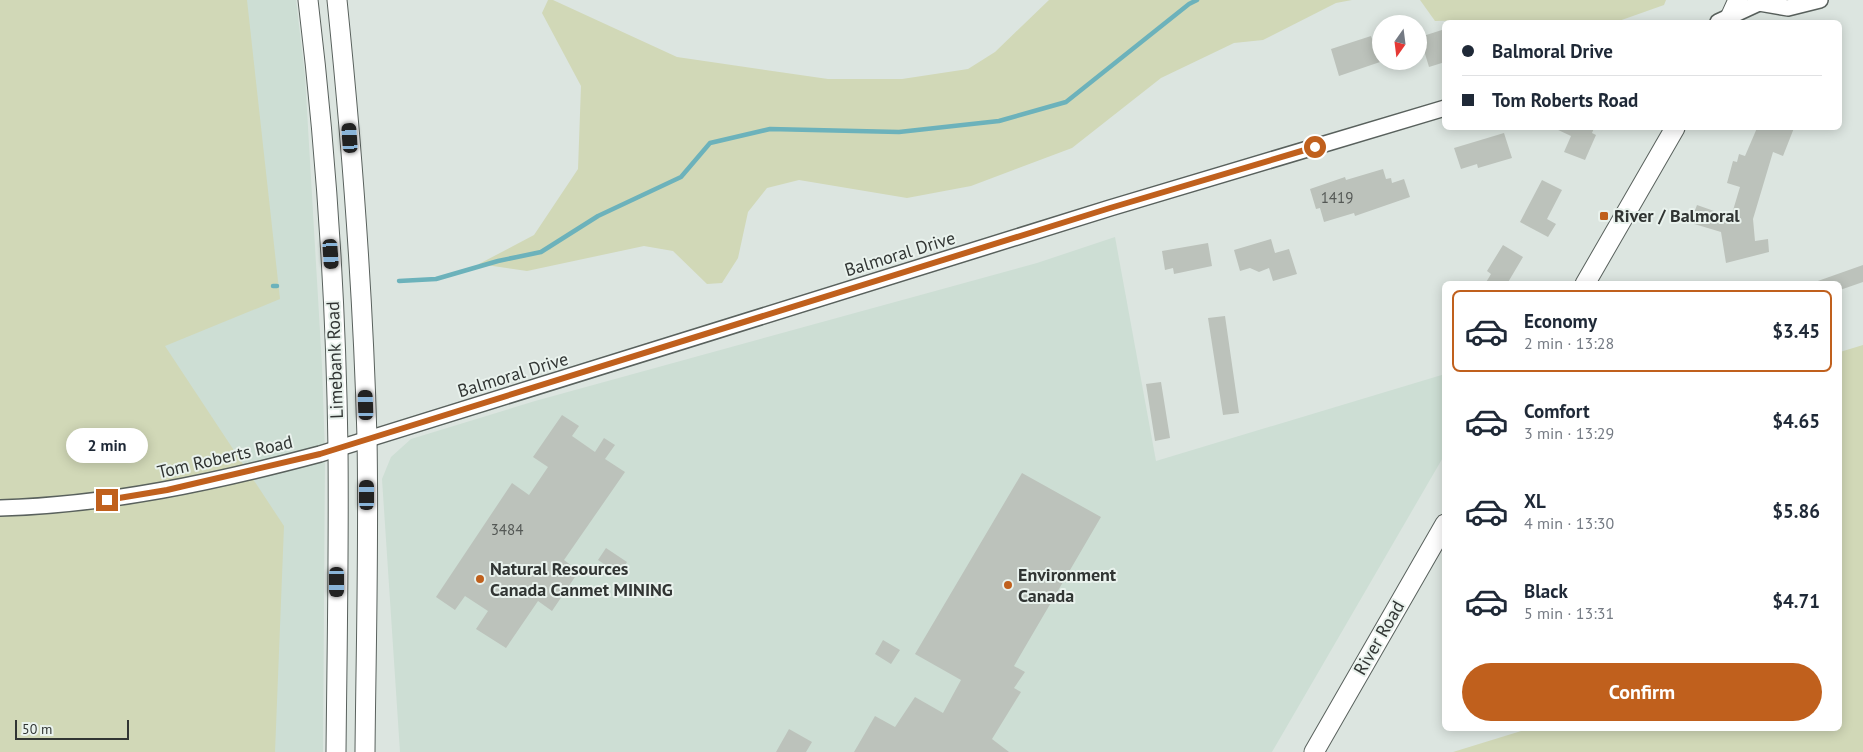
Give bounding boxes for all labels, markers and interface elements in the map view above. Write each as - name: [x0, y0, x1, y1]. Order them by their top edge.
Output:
- north arrow: [1372, 15, 1428, 70]
- map controls: [1372, 15, 1427, 70]
- text: Balmoral Drive: [1492, 39, 1613, 63]
- text: Tom Roberts Road: [1492, 88, 1638, 112]
- car: [341, 123, 358, 153]
- route start: [1304, 136, 1326, 158]
- house number: 1419: [1321, 188, 1353, 207]
- place label: River / Balmoral: [1614, 204, 1740, 227]
- marker: River / Balmoral: [1598, 210, 1610, 222]
- street label: Balmoral Drive: [842, 226, 958, 281]
- car: [322, 239, 339, 269]
- street label: Limebank Road: [321, 301, 348, 419]
- icon: car: [1464, 309, 1509, 354]
- text: Economy: [1524, 309, 1597, 333]
- text: $3.45: [1772, 319, 1820, 343]
- text: 2 min · 13:28: [1524, 333, 1614, 353]
- street label: Balmoral Drive: [455, 347, 571, 402]
- car: [357, 390, 374, 420]
- icon: car: [1464, 399, 1509, 444]
- text: Comfort: [1524, 399, 1590, 423]
- text: $4.65: [1772, 409, 1820, 433]
- text: 3 min · 13:29: [1524, 423, 1614, 443]
- callout: 2 min: [66, 428, 148, 462]
- street label: Tom Roberts Road: [155, 430, 295, 483]
- text: 2 min: [87, 435, 127, 455]
- car: [359, 480, 374, 510]
- route end: [96, 489, 118, 511]
- icon: car: [1464, 489, 1509, 534]
- text: XL: [1524, 489, 1546, 513]
- text: $5.86: [1772, 499, 1820, 523]
- text: 4 min · 13:30: [1524, 513, 1614, 533]
- house number: 3484: [491, 520, 523, 539]
- place label: Natural Resources Canada Canmet MINING: [490, 557, 673, 601]
- place label: Environment Canada: [1018, 563, 1117, 607]
- car: [329, 567, 344, 597]
- marker: Natural Resources Canada Canmet MINING: [474, 573, 486, 585]
- marker: Environment Canada: [1002, 579, 1014, 591]
- icon: car: [1464, 579, 1509, 624]
- text: Black: [1524, 579, 1568, 603]
- text: $4.71: [1772, 589, 1820, 613]
- street label: River Road: [1348, 596, 1409, 679]
- text: 5 min · 13:31: [1524, 603, 1614, 623]
- button: Confirm: [1462, 663, 1822, 721]
- scale bar: [15, 717, 129, 740]
- text: 50 m: [22, 720, 52, 738]

